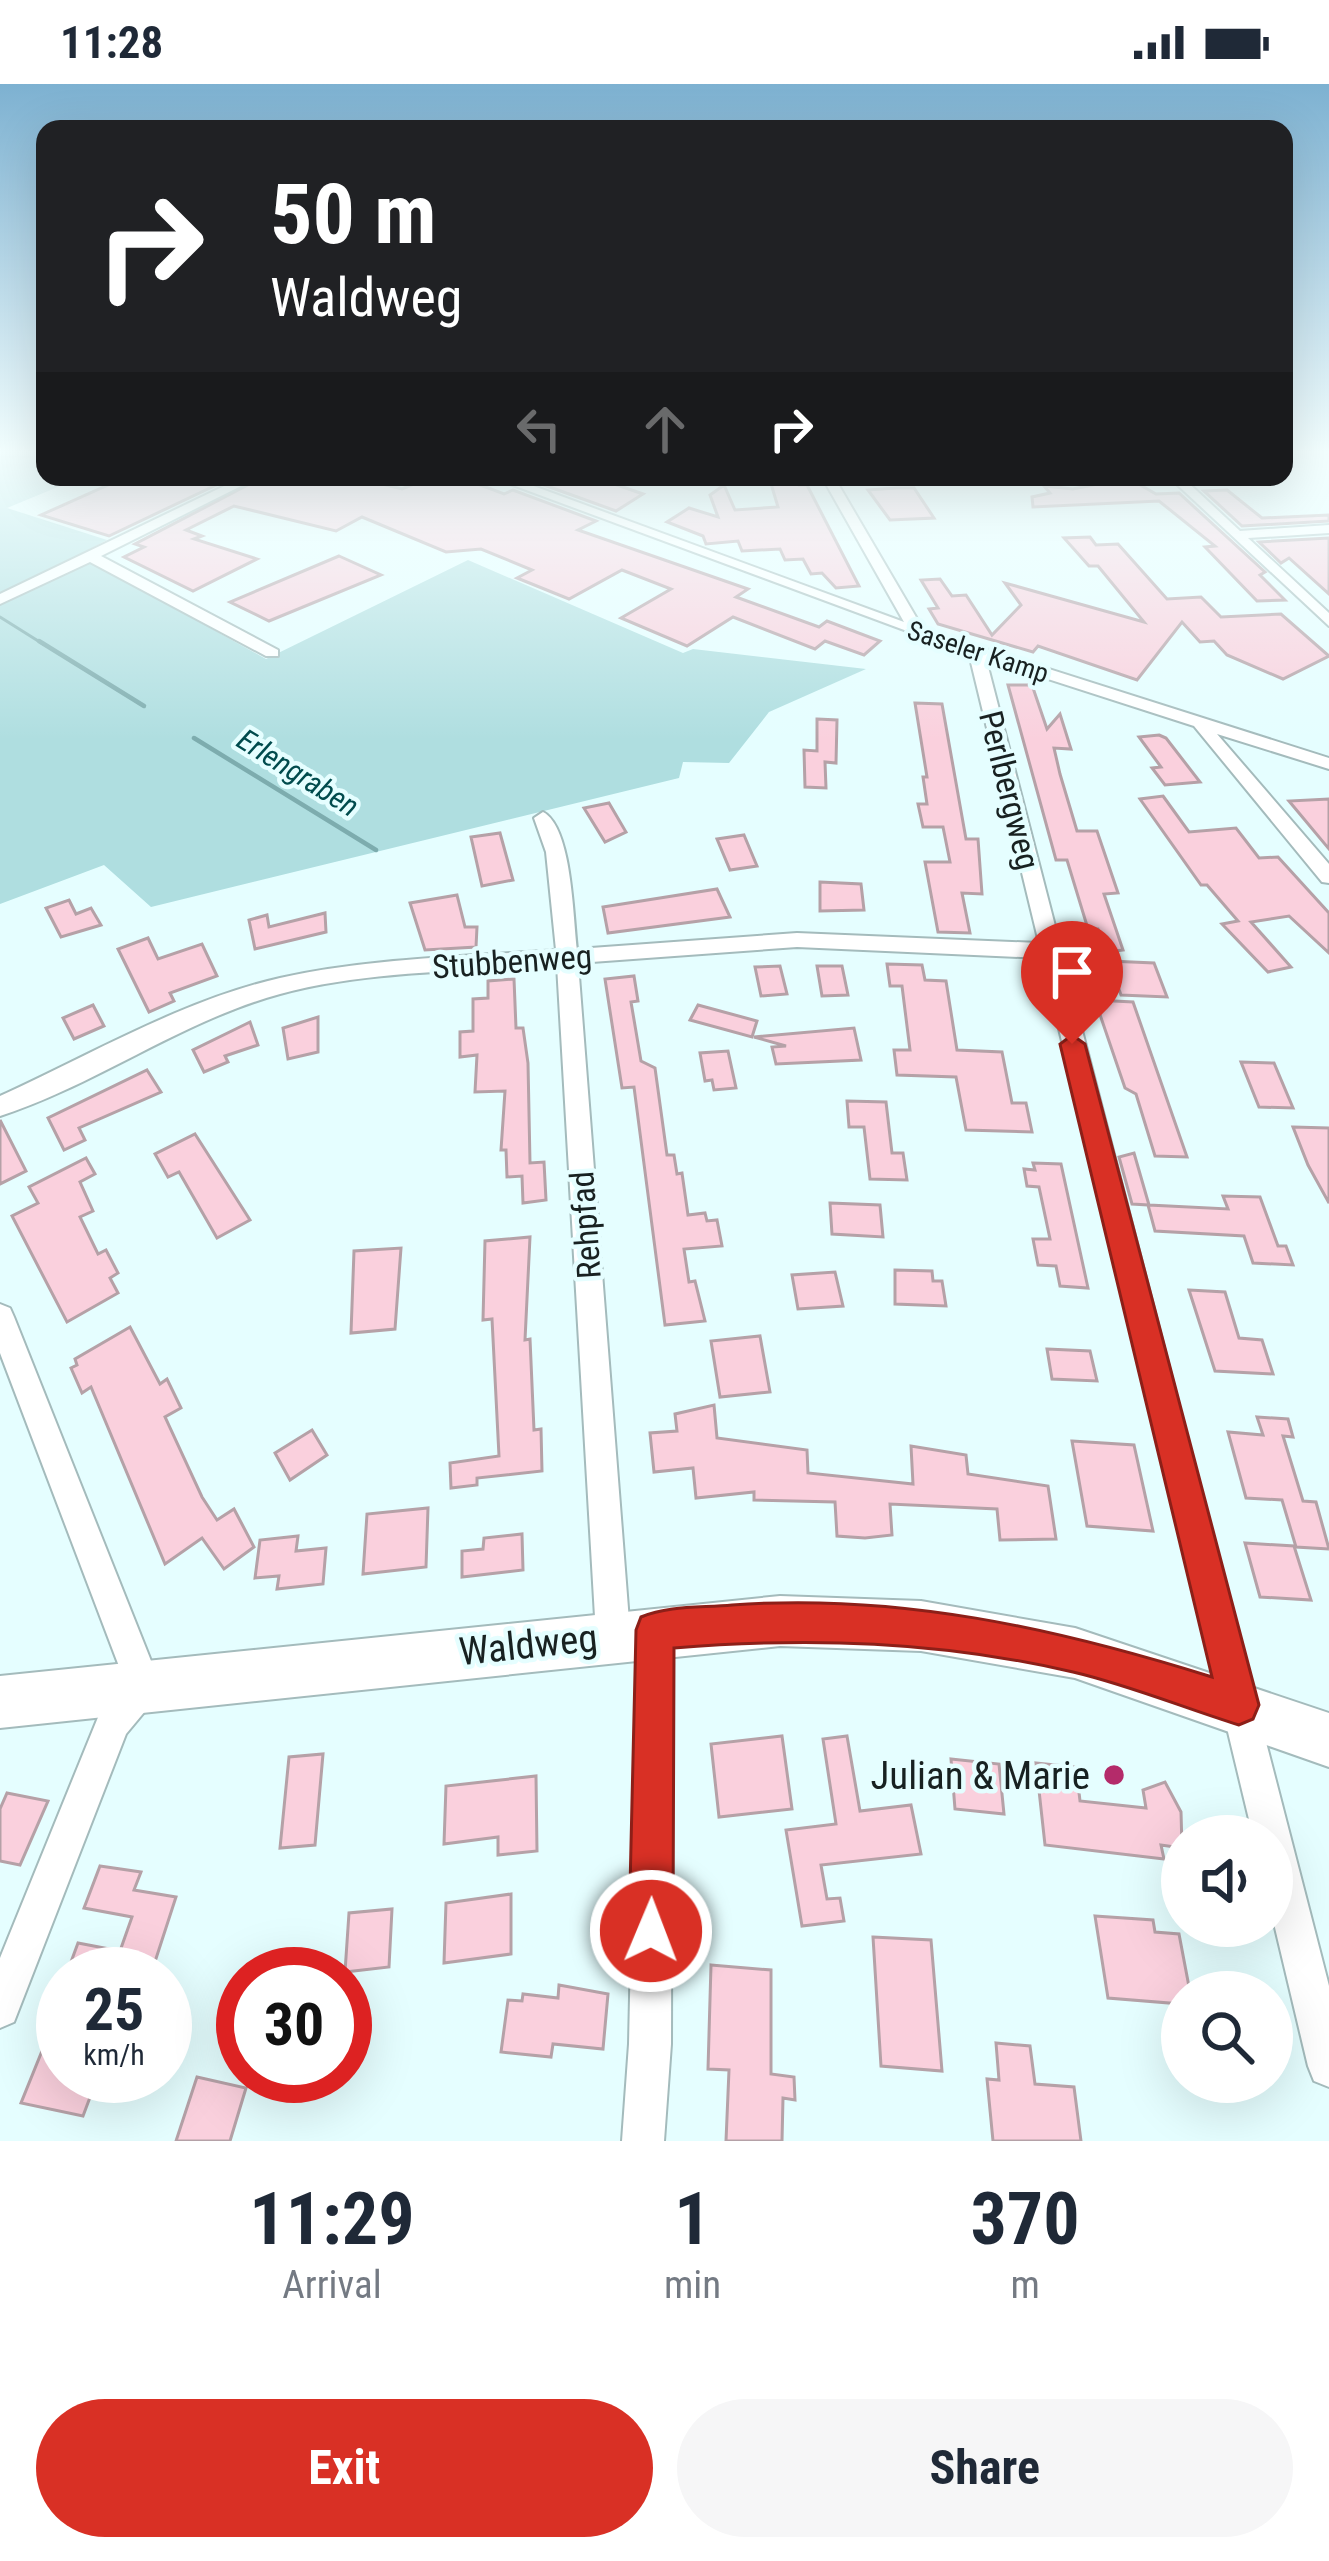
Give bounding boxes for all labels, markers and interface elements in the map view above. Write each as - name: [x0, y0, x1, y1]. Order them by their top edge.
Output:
- text: 11:28: [60, 16, 163, 69]
- text: 50 m: [270, 165, 437, 264]
- icon: right: [72, 168, 228, 324]
- text: Waldweg: [270, 266, 462, 329]
- icon: left: [506, 396, 572, 462]
- icon: ahead: [632, 396, 698, 462]
- icon: right: [758, 396, 824, 462]
- street label: Saseler Kamp: [903, 614, 1053, 690]
- street label: Perlbergweg: [971, 707, 1048, 874]
- water label: Erlengraben: [231, 722, 365, 824]
- pin: [1021, 921, 1123, 1044]
- street label: Stubbenweg: [431, 936, 593, 987]
- icon: arrive: [1039, 939, 1105, 1005]
- street label: Rehpfad: [562, 1170, 609, 1280]
- street label: Waldweg: [457, 1615, 600, 1675]
- place label: Julian & Marie: [870, 1753, 1090, 1799]
- marker: Julian & Marie: [1101, 1762, 1127, 1788]
- map controls: [1161, 1815, 1293, 2103]
- button: sound: [1161, 1815, 1293, 1947]
- position arrow: [588, 1868, 714, 1994]
- speed limit sign: 30: [216, 1947, 372, 2103]
- button: search: [1161, 1971, 1293, 2103]
- text: 25: [84, 1974, 144, 2045]
- text: km/h: [83, 2037, 145, 2072]
- text: 11:29: [249, 2177, 415, 2262]
- text: 1: [674, 2177, 711, 2262]
- text: 370: [970, 2177, 1080, 2262]
- text: Arrival: [282, 2262, 382, 2308]
- text: min: [664, 2262, 721, 2308]
- text: m: [1010, 2262, 1040, 2308]
- button: Exit: [36, 2399, 653, 2537]
- button: Share: [677, 2399, 1293, 2537]

